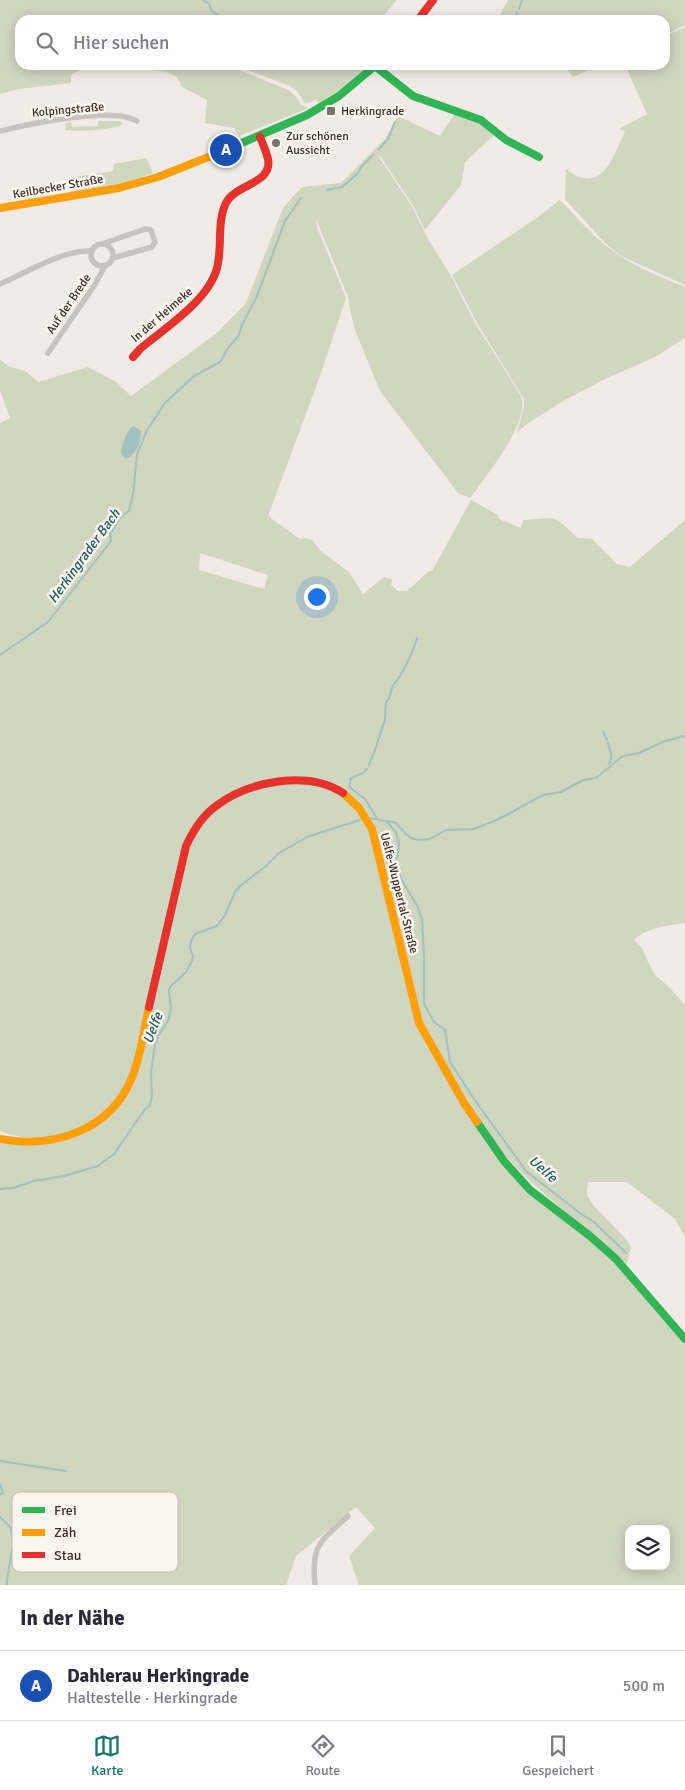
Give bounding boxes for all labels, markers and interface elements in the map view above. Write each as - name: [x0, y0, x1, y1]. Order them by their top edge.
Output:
- search box: [15, 15, 670, 70]
- icon: search: [33, 29, 61, 57]
- text: Hier suchen: [73, 31, 169, 55]
- street label: Kolpingstraße: [31, 99, 105, 121]
- place label: Herkingrade: [341, 104, 404, 119]
- marker: Herkingrade: [325, 105, 337, 117]
- place label: Zur schönen Aussicht: [286, 129, 349, 158]
- pin: A: [210, 131, 242, 169]
- marker: Zur schönen Aussicht: [270, 137, 282, 149]
- street label: Keilbecker Straße: [12, 172, 104, 202]
- street label: Auf der Brede: [43, 271, 95, 337]
- street label: In der Heimeke: [128, 284, 196, 346]
- water label: Herkingrader Bach: [44, 505, 124, 606]
- your location: [304, 584, 330, 610]
- street label: Uelfe-Wuppertal-Straße: [377, 831, 421, 955]
- water label: Uelfe: [139, 1009, 167, 1046]
- water label: Uelfe: [525, 1152, 561, 1187]
- legend: [12, 1492, 178, 1572]
- text: Frei: [54, 1502, 77, 1519]
- text: Zäh: [54, 1524, 76, 1541]
- map controls: [625, 1525, 670, 1570]
- button: layers: [625, 1525, 670, 1570]
- text: Stau: [54, 1547, 81, 1564]
- text: In der Nähe: [20, 1605, 125, 1631]
- text: Dahlerau Herkingrade: [67, 1664, 249, 1688]
- text: A: [31, 1676, 41, 1696]
- text: 500 m: [623, 1676, 665, 1696]
- text: Haltestelle · Herkingrade: [67, 1688, 238, 1708]
- tab: Karte: [91, 1732, 124, 1779]
- tab: Route: [305, 1732, 340, 1779]
- tab: Gespeichert: [522, 1732, 594, 1779]

